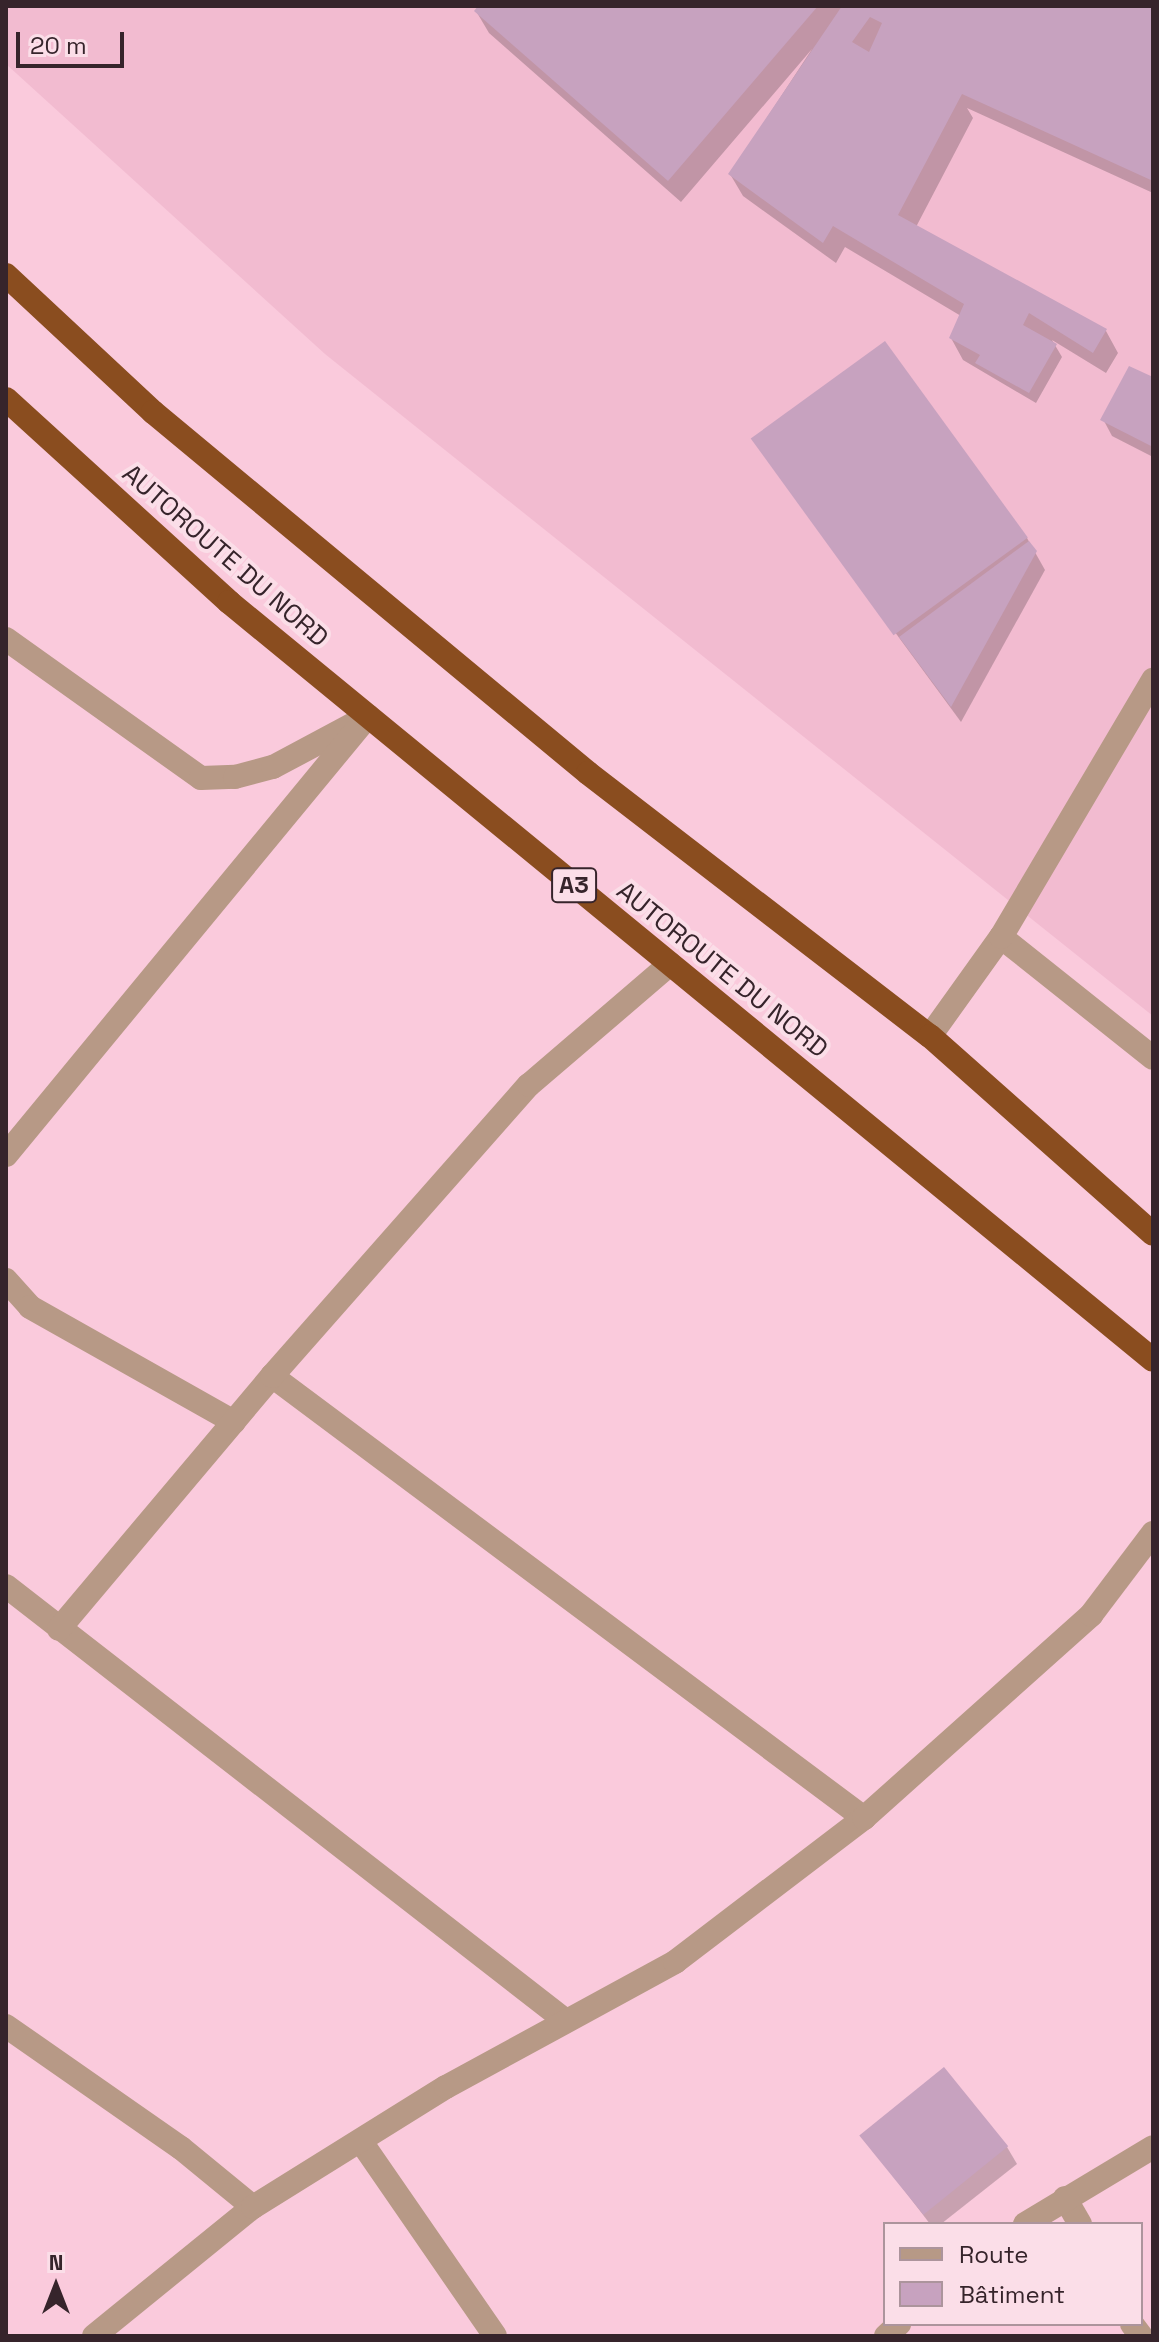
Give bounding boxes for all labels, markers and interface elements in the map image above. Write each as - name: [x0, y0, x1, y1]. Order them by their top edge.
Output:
- scale bar: [20, 16, 128, 66]
- text: 20 m: [30, 30, 87, 61]
- street label: AUTOROUTE DU NORD: [116, 458, 334, 654]
- road number: A3: [550, 865, 598, 905]
- street label: AUTOROUTE DU NORD: [610, 875, 834, 1065]
- legend: [883, 2222, 1143, 2326]
- text: Route: [959, 2239, 1028, 2270]
- north arrow: [16, 2246, 96, 2326]
- text: N: [49, 2248, 63, 2276]
- text: Bâtiment: [959, 2279, 1065, 2310]

